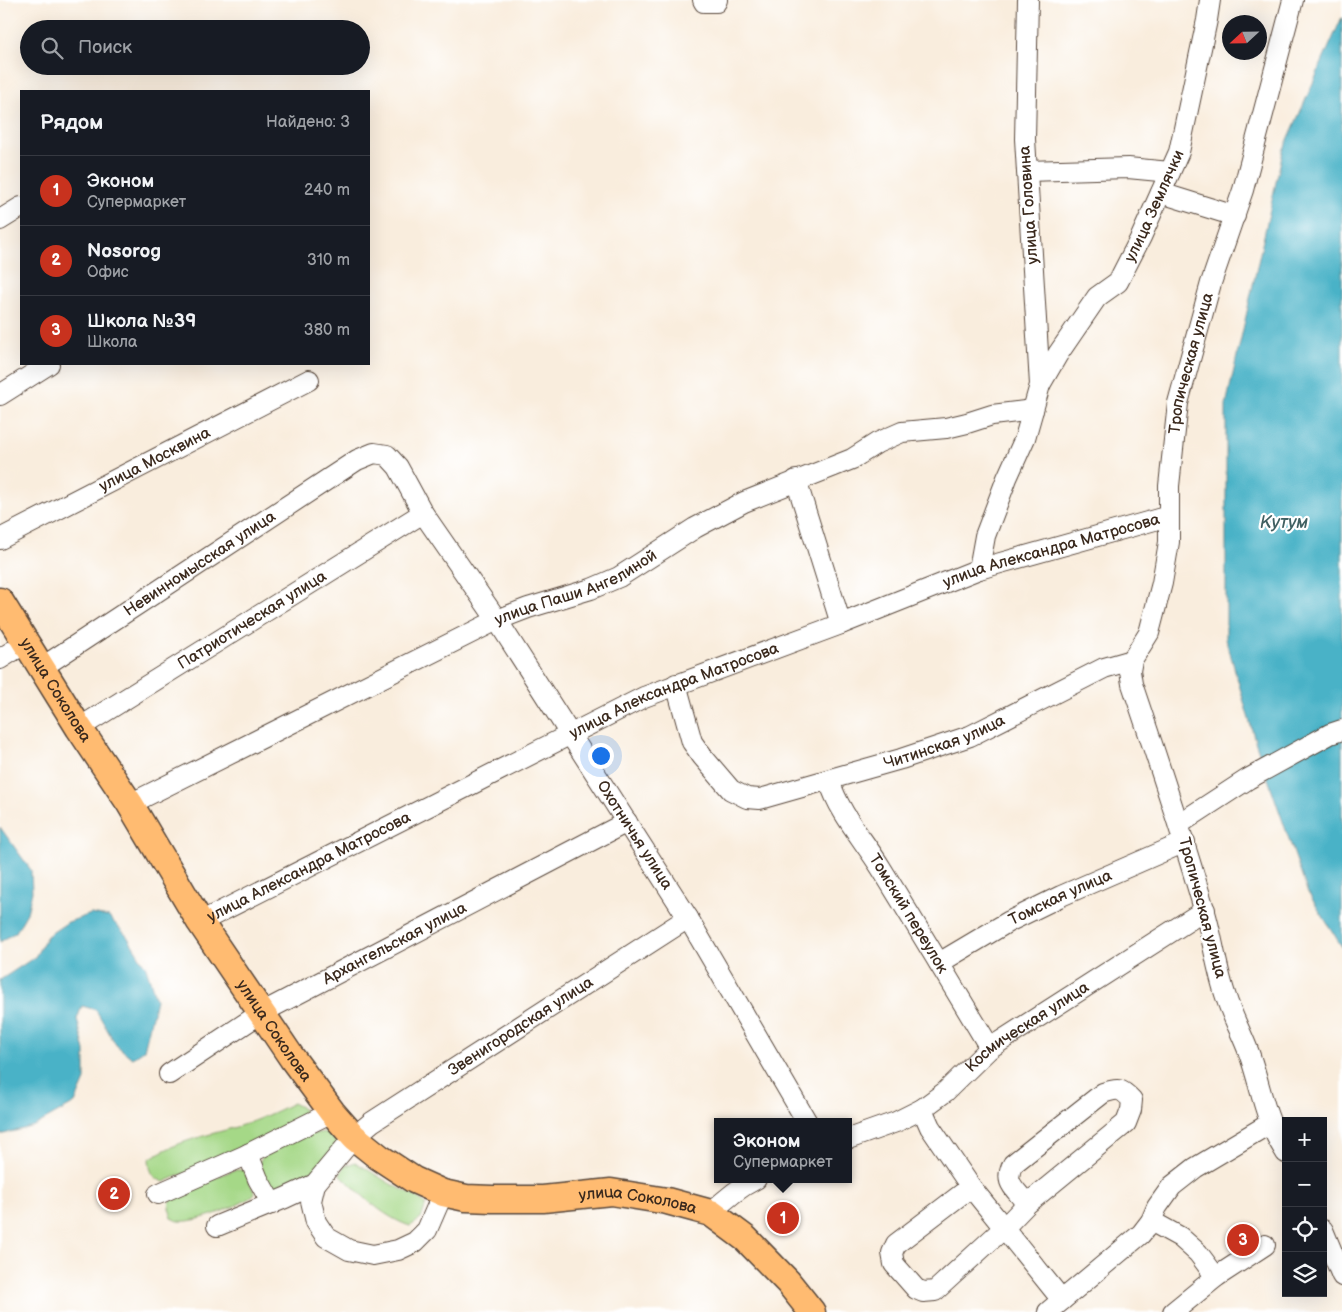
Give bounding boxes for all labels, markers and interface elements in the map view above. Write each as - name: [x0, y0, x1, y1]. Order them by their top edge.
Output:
- north arrow: [1222, 15, 1267, 60]
- search box: [20, 20, 370, 75]
- icon: search: [38, 34, 66, 62]
- text: Поиск: [78, 36, 132, 59]
- text: Рядом: [40, 110, 103, 135]
- text: Найдено: 3: [266, 113, 350, 132]
- street label: улица Головина: [1015, 145, 1043, 265]
- street label: улица Землячки: [1120, 147, 1188, 265]
- text: Эконом: [87, 170, 154, 193]
- text: 1: [53, 181, 59, 200]
- text: 240 m: [304, 181, 350, 200]
- text: Супермаркет: [87, 193, 186, 212]
- text: Nosorog: [87, 240, 161, 263]
- text: 2: [51, 251, 61, 270]
- text: 310 m: [307, 251, 350, 270]
- text: Офис: [87, 263, 129, 282]
- street label: Тропическая улица: [1165, 290, 1218, 435]
- text: Школа №39: [87, 310, 196, 333]
- text: 3: [51, 321, 61, 340]
- text: 380 m: [304, 321, 350, 340]
- text: Школа: [87, 333, 137, 352]
- street label: улица Москвина: [96, 423, 214, 496]
- street label: Невинномысская улица: [120, 506, 280, 620]
- street label: улица Александра Матросова: [940, 509, 1162, 592]
- water label: Кутум: [1260, 512, 1308, 533]
- street label: улица Паши Ангелиной: [492, 546, 660, 629]
- street label: Патриотическая улица: [174, 566, 330, 673]
- street label: улица Соколова: [16, 634, 96, 746]
- street label: улица Александра Матросова: [566, 638, 782, 743]
- street label: Читинская улица: [881, 710, 1008, 773]
- your location: [588, 743, 614, 769]
- street label: Охотничья улица: [593, 777, 677, 894]
- street label: улица Александра Матросова: [204, 807, 414, 926]
- street label: Тропическая улица: [1174, 835, 1230, 981]
- street label: Томский переулок: [865, 850, 953, 977]
- street label: Томская улица: [1006, 865, 1115, 930]
- street label: Архангельская улица: [319, 898, 470, 989]
- street label: Звенигородская улица: [445, 972, 597, 1080]
- street label: улица Соколова: [232, 976, 316, 1086]
- street label: Космическая улица: [961, 977, 1093, 1076]
- map controls: [1282, 1117, 1327, 1297]
- button: +: [1282, 1117, 1327, 1162]
- popup: [714, 1118, 852, 1183]
- text: Эконом: [733, 1130, 801, 1153]
- text: Супермаркет: [733, 1153, 833, 1172]
- button: −: [1282, 1162, 1327, 1207]
- pin: 2: [98, 1175, 130, 1213]
- street label: улица Соколова: [578, 1182, 699, 1218]
- pin: 1: [767, 1199, 799, 1237]
- button: locate: [1282, 1207, 1327, 1252]
- pin: 3: [1227, 1221, 1259, 1259]
- button: layers: [1282, 1252, 1327, 1297]

